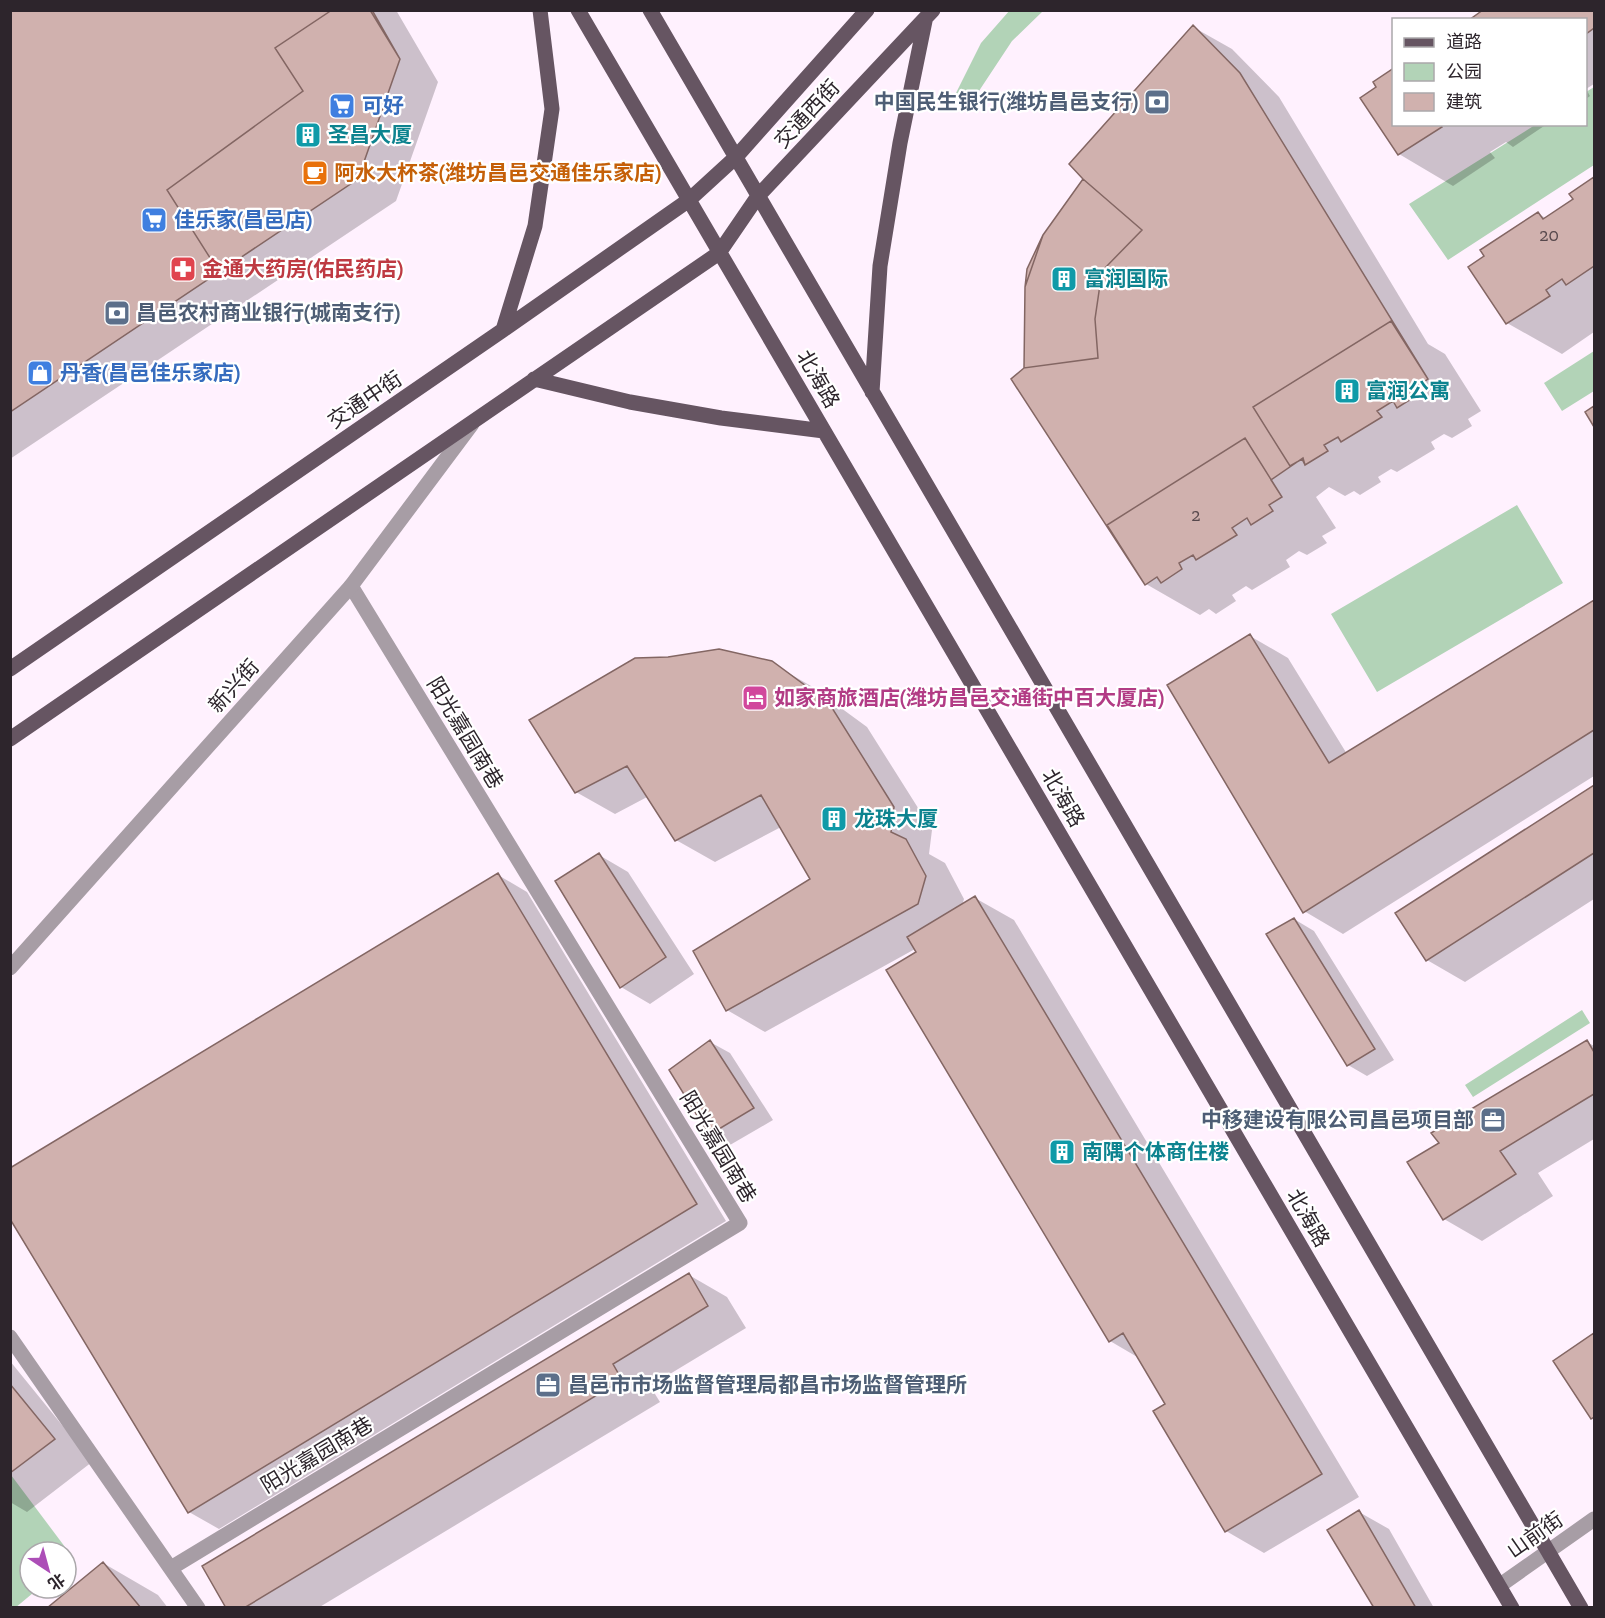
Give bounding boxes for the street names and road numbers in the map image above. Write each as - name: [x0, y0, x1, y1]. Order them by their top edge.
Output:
- street label: 交通西街: [769, 74, 844, 153]
- street label: 北海路: [792, 345, 845, 412]
- street label: 交通中街: [323, 366, 407, 433]
- street label: 新兴街: [203, 654, 264, 717]
- street label: 阳光嘉园南巷: [422, 672, 509, 793]
- street label: 北海路: [1037, 764, 1090, 831]
- street label: 阳光嘉园南巷: [675, 1086, 762, 1207]
- street label: 北海路: [1282, 1184, 1335, 1251]
- street label: 阳光嘉园南巷: [256, 1411, 377, 1498]
- street label: 山前街: [1502, 1506, 1568, 1563]

